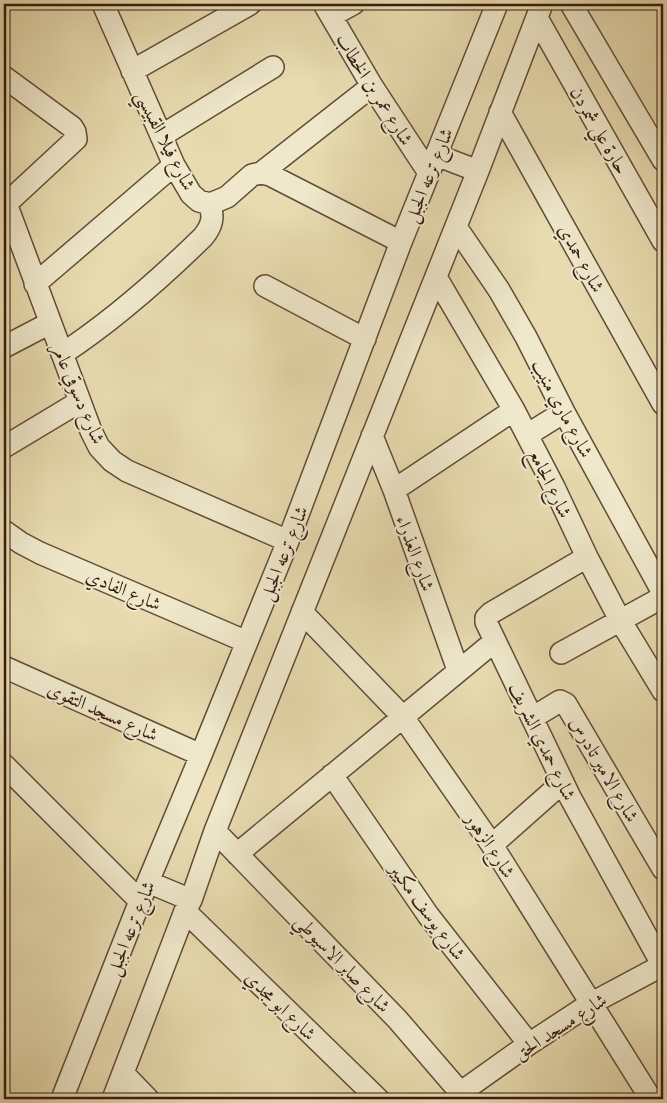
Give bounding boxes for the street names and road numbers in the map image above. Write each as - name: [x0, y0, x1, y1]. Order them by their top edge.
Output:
- street label: شارع عمر بن الخطاب: [328, 29, 418, 152]
- street label: حارة علي شمردن: [559, 82, 634, 182]
- street label: شارع فيلا القبيسي: [125, 86, 201, 197]
- street label: شارع ترعه الجبل: [399, 124, 462, 227]
- street label: شارع حمدي: [550, 220, 610, 298]
- street label: شارع دسوقي عامر: [43, 339, 110, 449]
- street label: شارع ماري منيب: [523, 355, 598, 463]
- street label: شارع الجامع: [519, 445, 577, 524]
- street label: شارع ترعه الجبل: [254, 502, 317, 605]
- street label: شارع العذراء: [387, 512, 440, 596]
- street label: شارع الفادي: [81, 563, 165, 619]
- street label: شارع مسجد التقوى: [42, 677, 162, 750]
- street label: شارع حمدي الشريف: [500, 678, 581, 806]
- street label: شارع الامير تادرس: [562, 712, 644, 828]
- street label: شارع الزهور: [456, 806, 520, 885]
- street label: شارع يوسف مكيير: [380, 856, 471, 967]
- street label: شارع ترعه الجبل: [101, 877, 164, 980]
- street label: شارع صابر الاسيوطي: [285, 909, 395, 1022]
- street label: شارع ابو مجدي: [237, 966, 321, 1048]
- street label: شارع مسجد الحق: [510, 988, 613, 1068]

